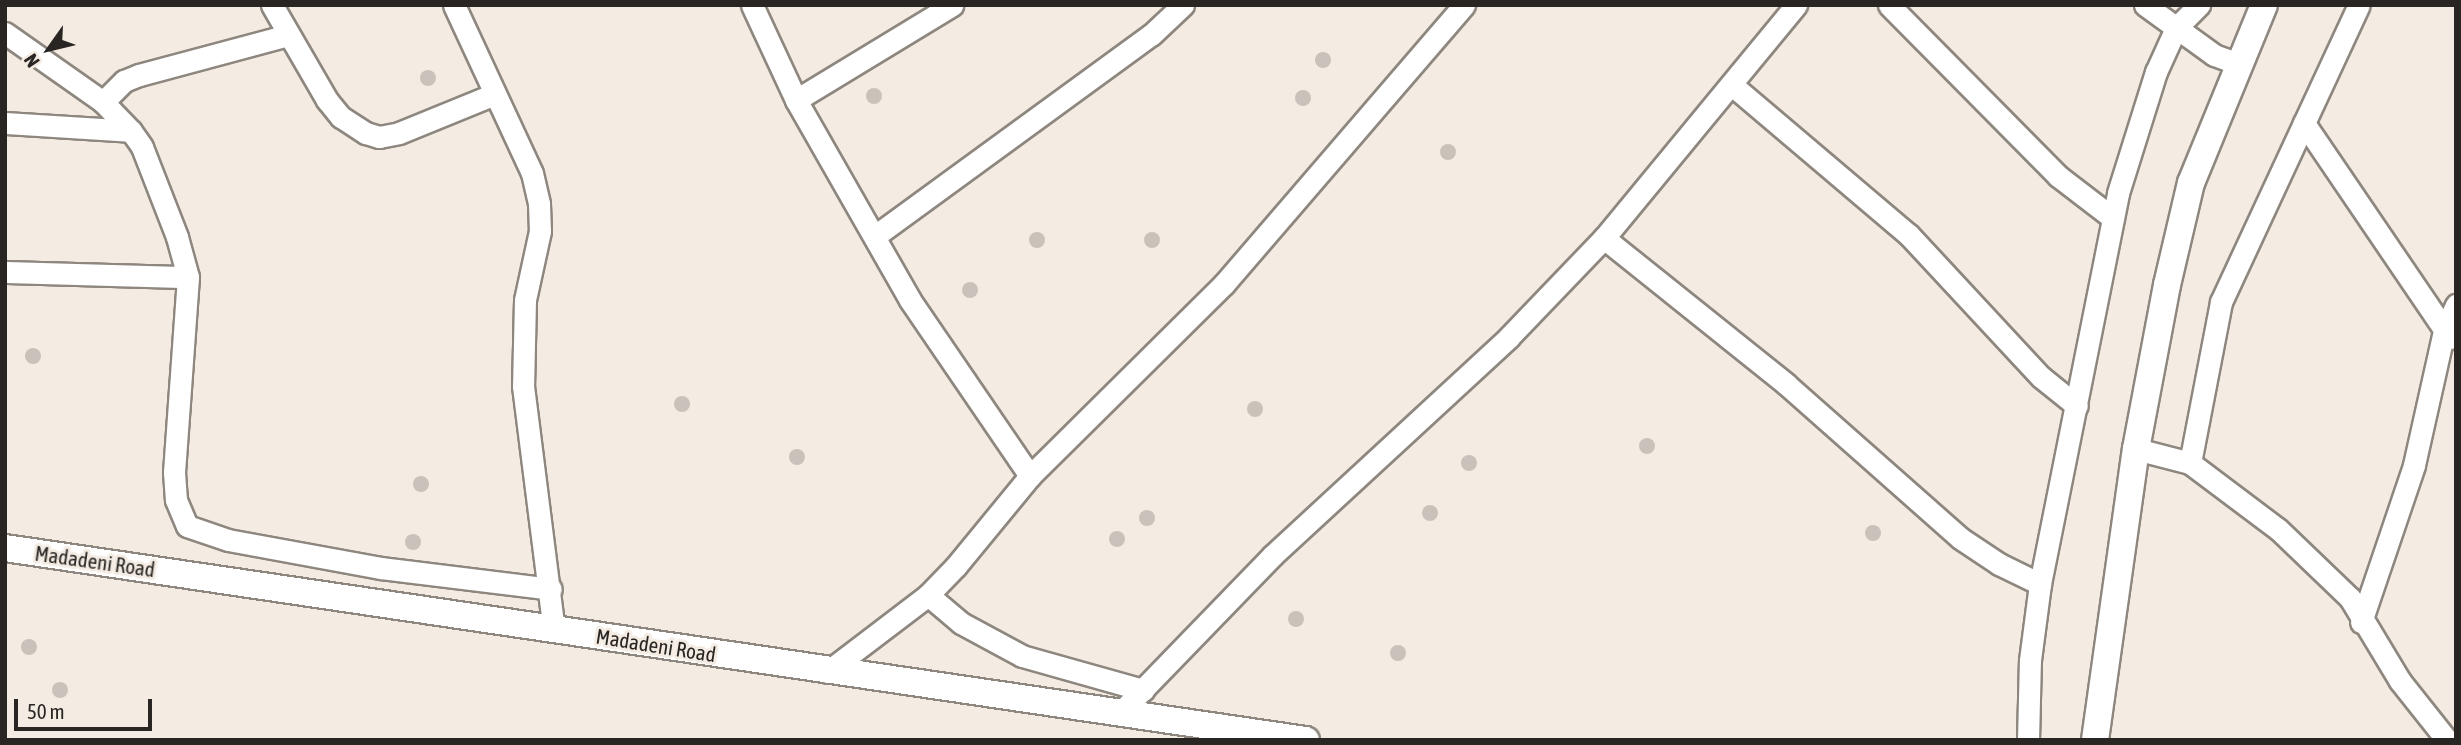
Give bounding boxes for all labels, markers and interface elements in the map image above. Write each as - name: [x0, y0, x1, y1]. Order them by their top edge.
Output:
- north arrow: [14, 14, 84, 84]
- text: N: [19, 50, 44, 72]
- street label: Madadeni Road: [33, 540, 157, 582]
- street label: Madadeni Road: [594, 623, 718, 667]
- scale bar: [18, 686, 156, 730]
- text: 50 m: [27, 699, 65, 723]

